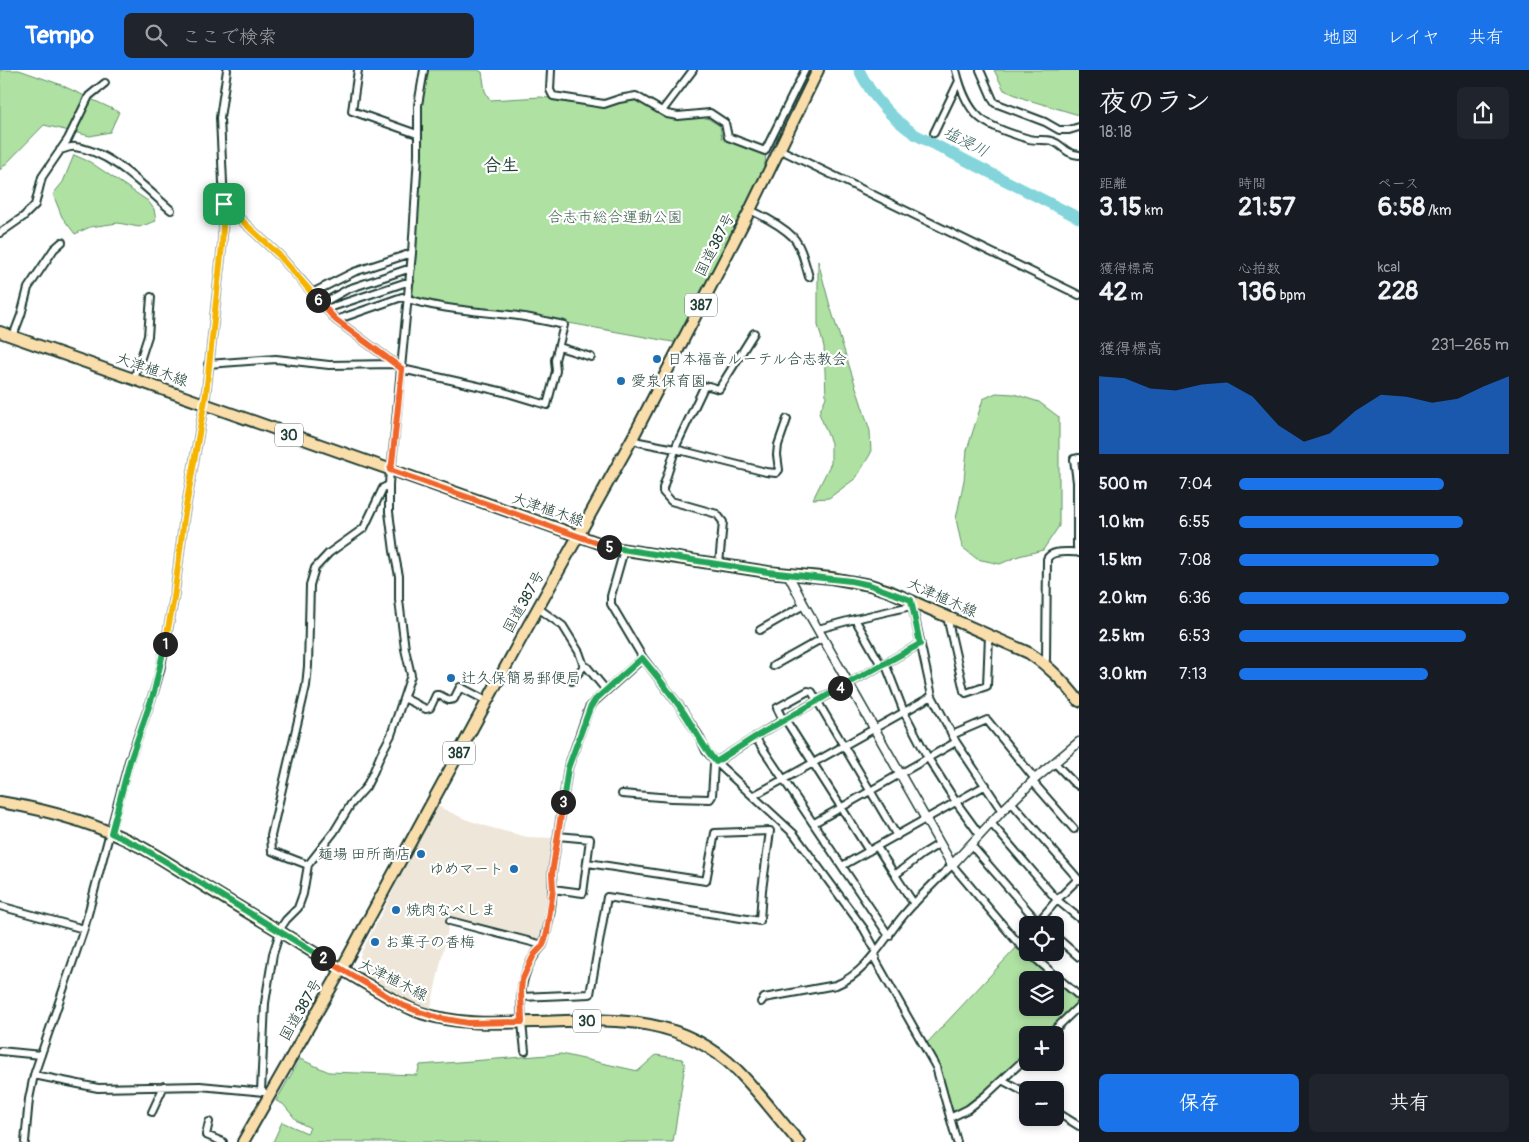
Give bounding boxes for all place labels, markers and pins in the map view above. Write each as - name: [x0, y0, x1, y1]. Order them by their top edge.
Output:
- pin: [203, 183, 245, 225]
- pin: 6: [306, 288, 330, 312]
- place label: 日本福音ルーテル合志教会: [667, 350, 847, 369]
- marker: 日本福音ルーテル合志教会: [651, 353, 663, 365]
- place label: 愛泉保育園: [631, 372, 706, 391]
- marker: 愛泉保育園: [615, 375, 627, 387]
- pin: 5: [596, 534, 622, 560]
- pin: 1: [152, 632, 178, 656]
- place label: 辻久保簡易郵便局: [461, 669, 581, 688]
- marker: 辻久保簡易郵便局: [445, 672, 457, 684]
- pin: 4: [828, 676, 852, 700]
- pin: 3: [550, 790, 576, 814]
- place label: 麺場 田所商店: [318, 845, 411, 864]
- marker: 麺場 田所商店: [415, 848, 427, 860]
- place label: ゆめマート: [429, 860, 504, 879]
- marker: ゆめマート: [508, 863, 520, 875]
- place label: 焼肉なべしま: [406, 901, 496, 920]
- marker: 焼肉なべしま: [390, 904, 402, 916]
- place label: お菓子の香梅: [385, 933, 475, 952]
- marker: お菓子の香梅: [369, 936, 381, 948]
- pin: 2: [310, 946, 336, 970]

